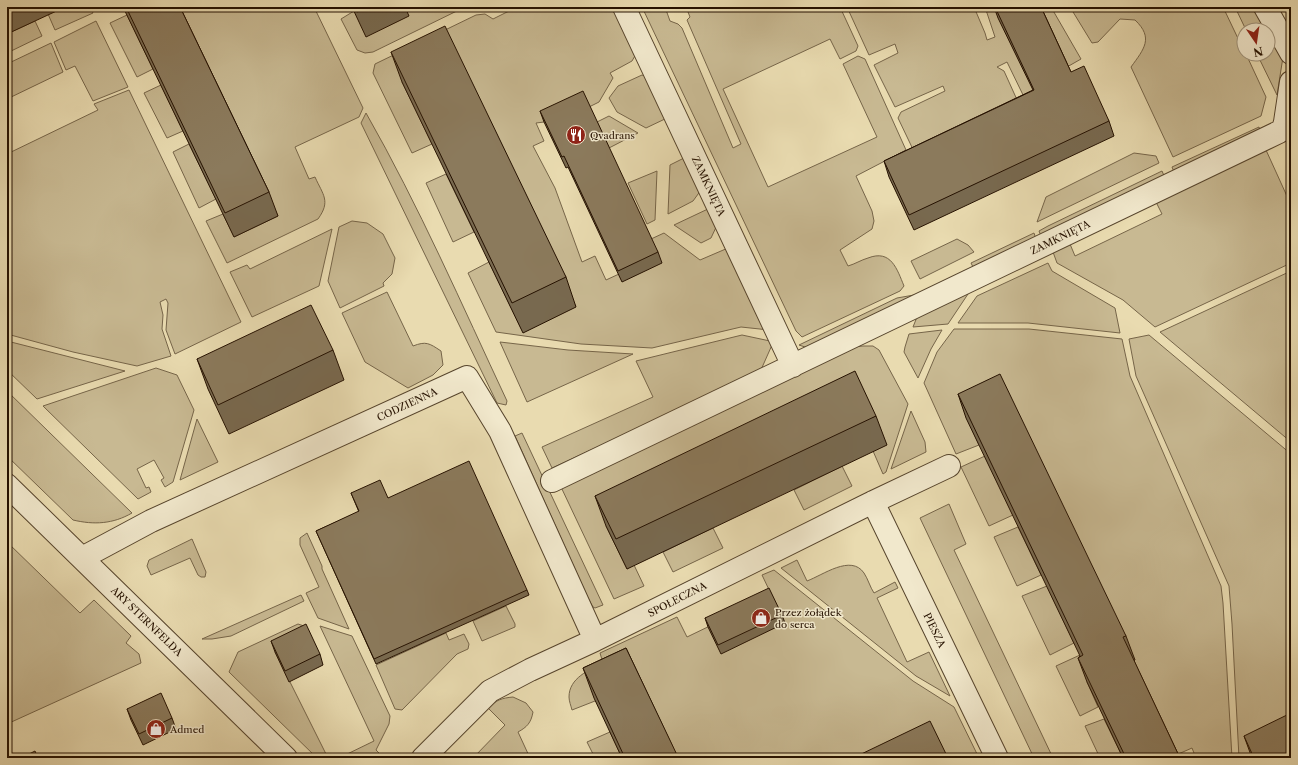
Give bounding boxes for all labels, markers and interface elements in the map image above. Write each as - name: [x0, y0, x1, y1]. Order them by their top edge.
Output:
- north arrow: [1236, 22, 1276, 62]
- text: N: [1252, 44, 1264, 60]
- restaurant icon: Qvadrans: [565, 124, 587, 146]
- place label: Qvadrans: [590, 129, 635, 142]
- street label: ZAMKNIĘTA: [689, 154, 728, 219]
- street label: ZAMKNIĘTA: [1028, 217, 1093, 258]
- street label: CODZIENNA: [375, 385, 440, 424]
- street label: SPOŁECZNA: [646, 579, 709, 620]
- street label: ARY STERNFELDA: [107, 583, 186, 659]
- place label: Przez żołądek do serca: [775, 606, 843, 631]
- shop icon: Przez żołądek do serca: [750, 607, 772, 629]
- street label: PIESZA: [921, 611, 949, 650]
- shop icon: Admed: [145, 718, 167, 740]
- place label: Admed: [169, 723, 204, 736]

